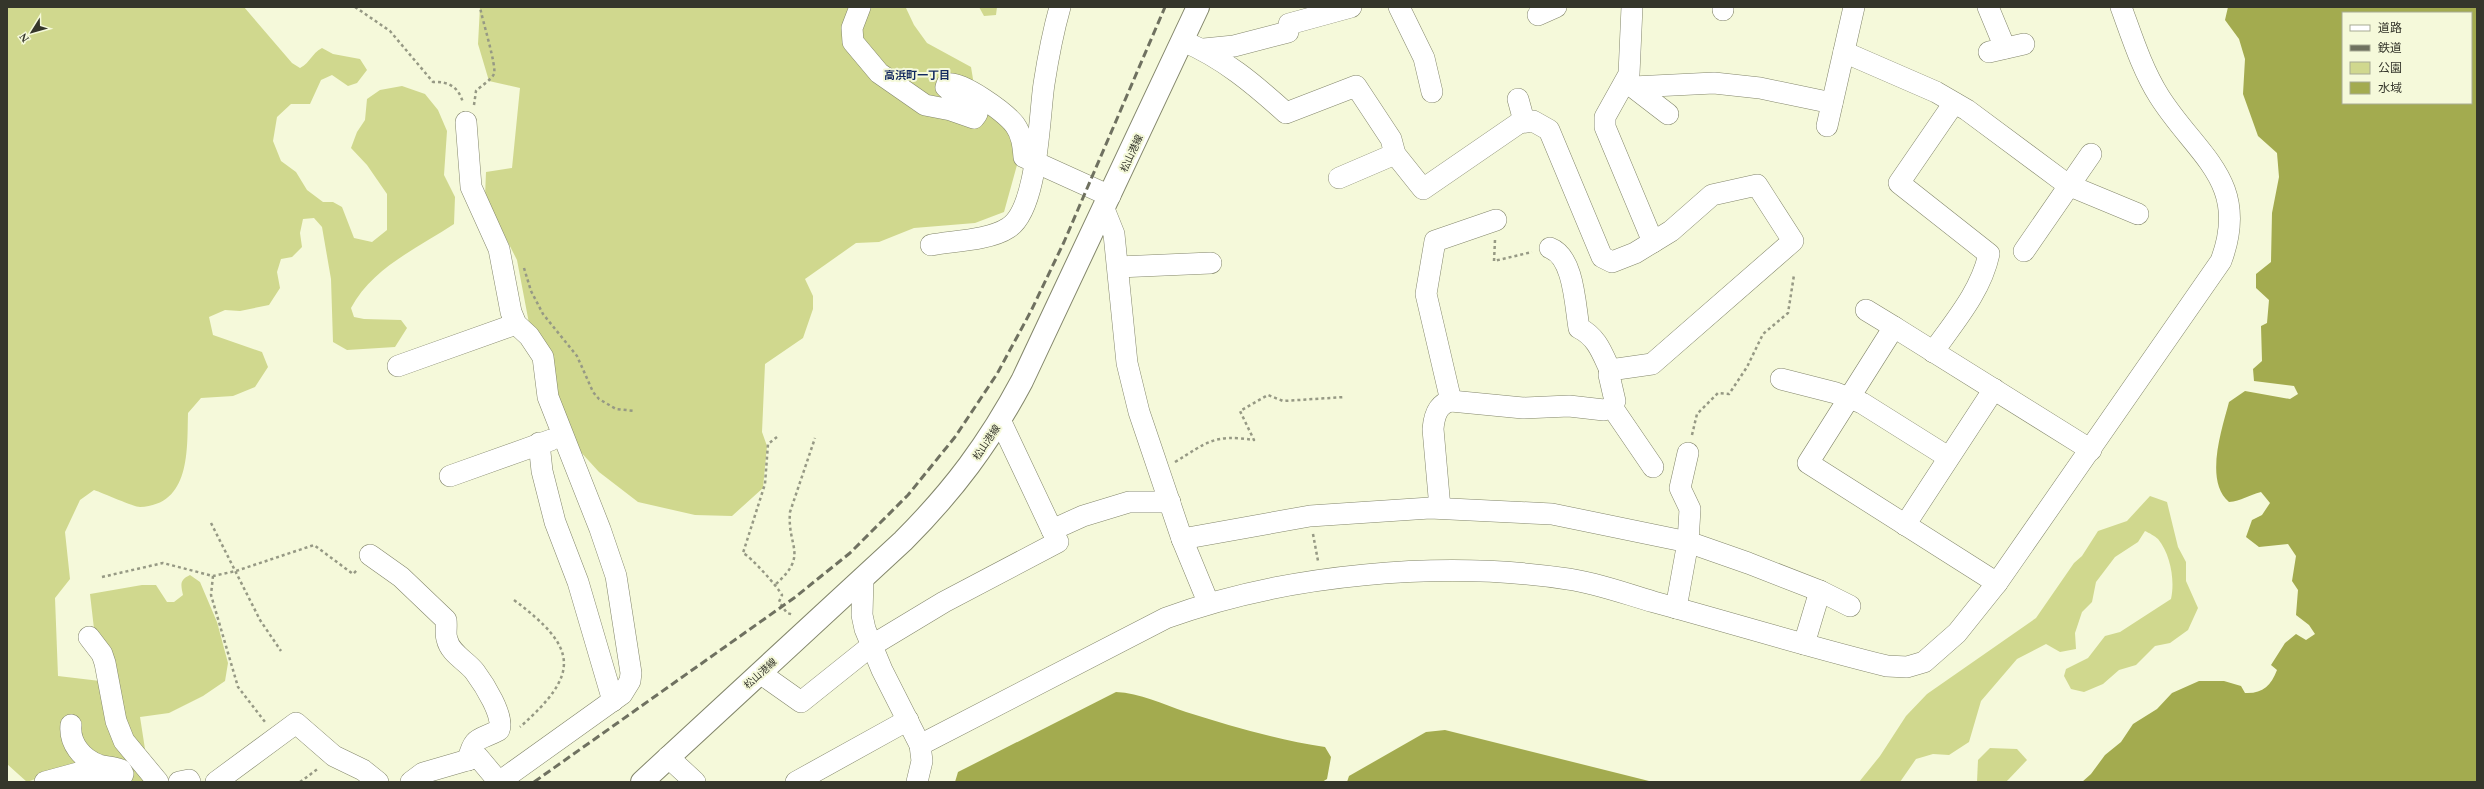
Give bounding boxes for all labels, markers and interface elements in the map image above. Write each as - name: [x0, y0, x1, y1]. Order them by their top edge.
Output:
- north arrow: [12, 12, 52, 52]
- legend: [2342, 12, 2472, 104]
- text: 道路: [2378, 21, 2402, 35]
- text: N: [17, 31, 31, 45]
- text: 鉄道: [2378, 41, 2402, 55]
- text: 公園: [2378, 61, 2402, 75]
- district label: 高浜町一丁目: [884, 69, 950, 81]
- text: 水域: [2378, 81, 2402, 95]
- street label: 松山港線: [1118, 133, 1145, 174]
- street label: 松山港線: [971, 423, 1002, 462]
- street label: 松山港線: [742, 656, 779, 691]

